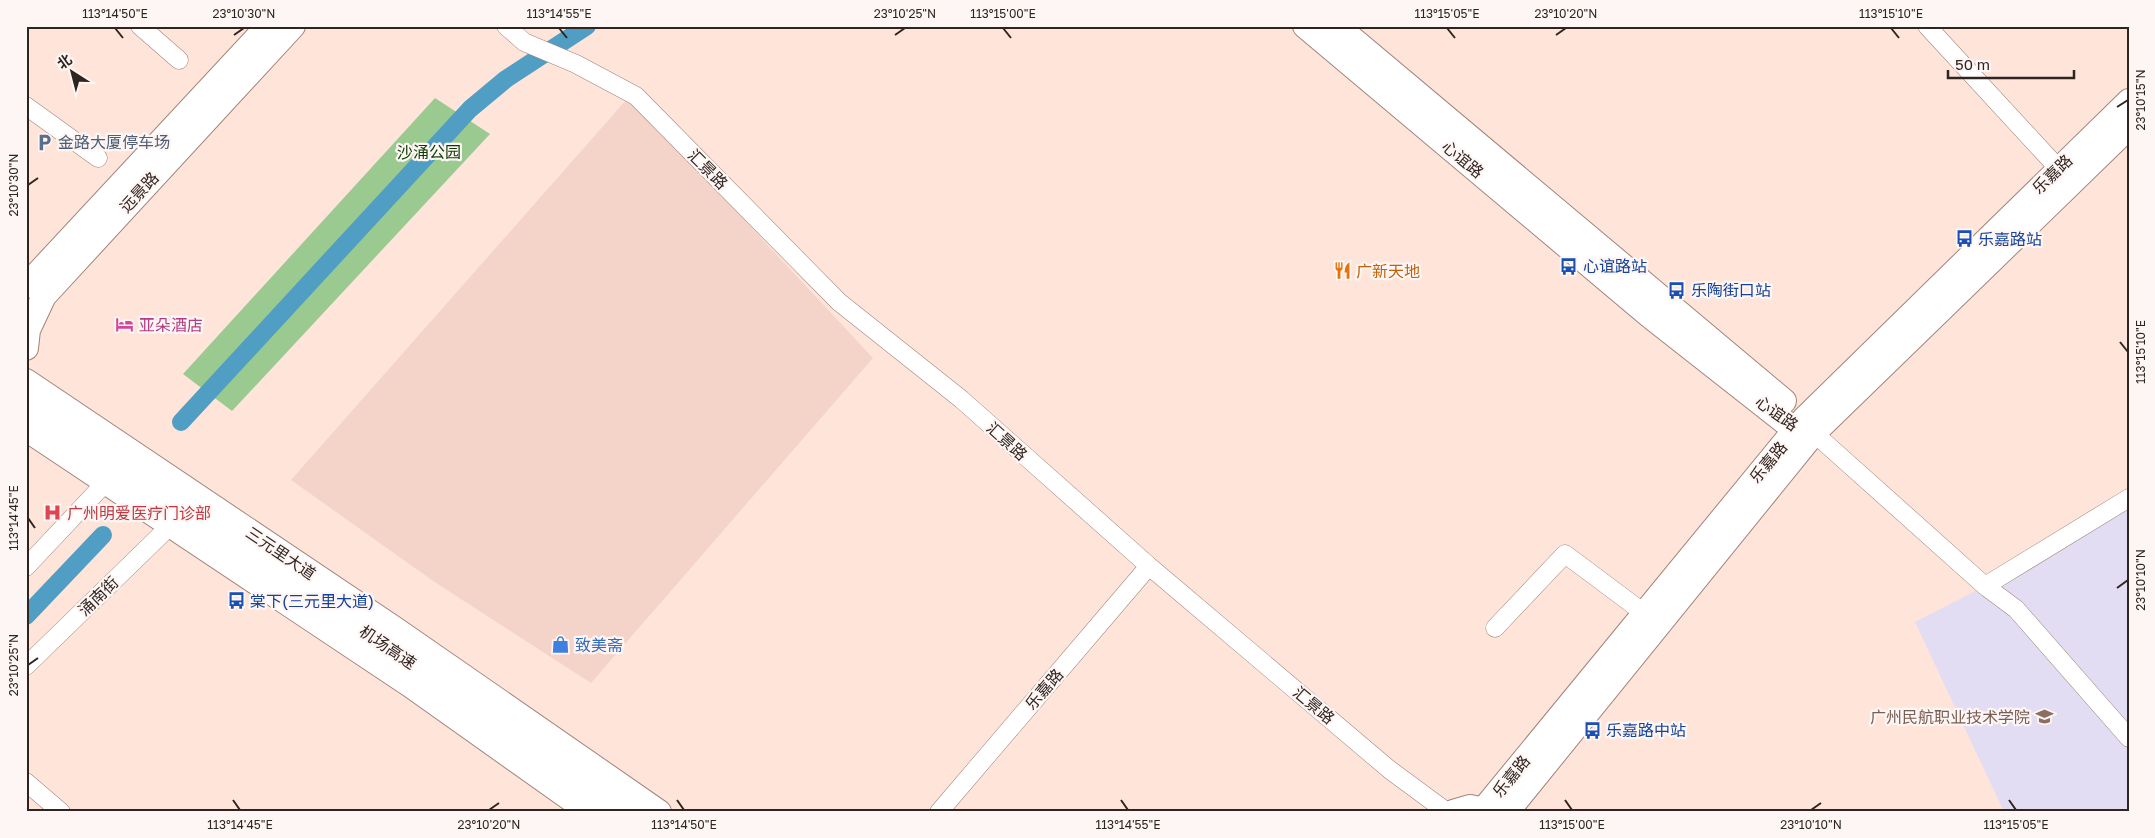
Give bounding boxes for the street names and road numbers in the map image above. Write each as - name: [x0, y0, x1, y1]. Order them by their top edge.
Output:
- street label: 心谊路: [1438, 136, 1488, 182]
- street label: 汇景路: [684, 145, 732, 193]
- street label: 乐嘉路: [2028, 150, 2076, 198]
- street label: 远景路: [115, 168, 163, 216]
- street label: 心谊路: [1752, 391, 1802, 435]
- street label: 汇景路: [982, 418, 1032, 464]
- street label: 乐嘉路: [1745, 437, 1791, 487]
- street label: 三元里大道: [242, 522, 320, 584]
- street label: 涌南街: [74, 572, 122, 620]
- street label: 机场高速: [356, 621, 420, 673]
- street label: 乐嘉路: [1021, 664, 1067, 714]
- street label: 汇景路: [1289, 682, 1339, 728]
- street label: 乐嘉路: [1488, 751, 1534, 801]

